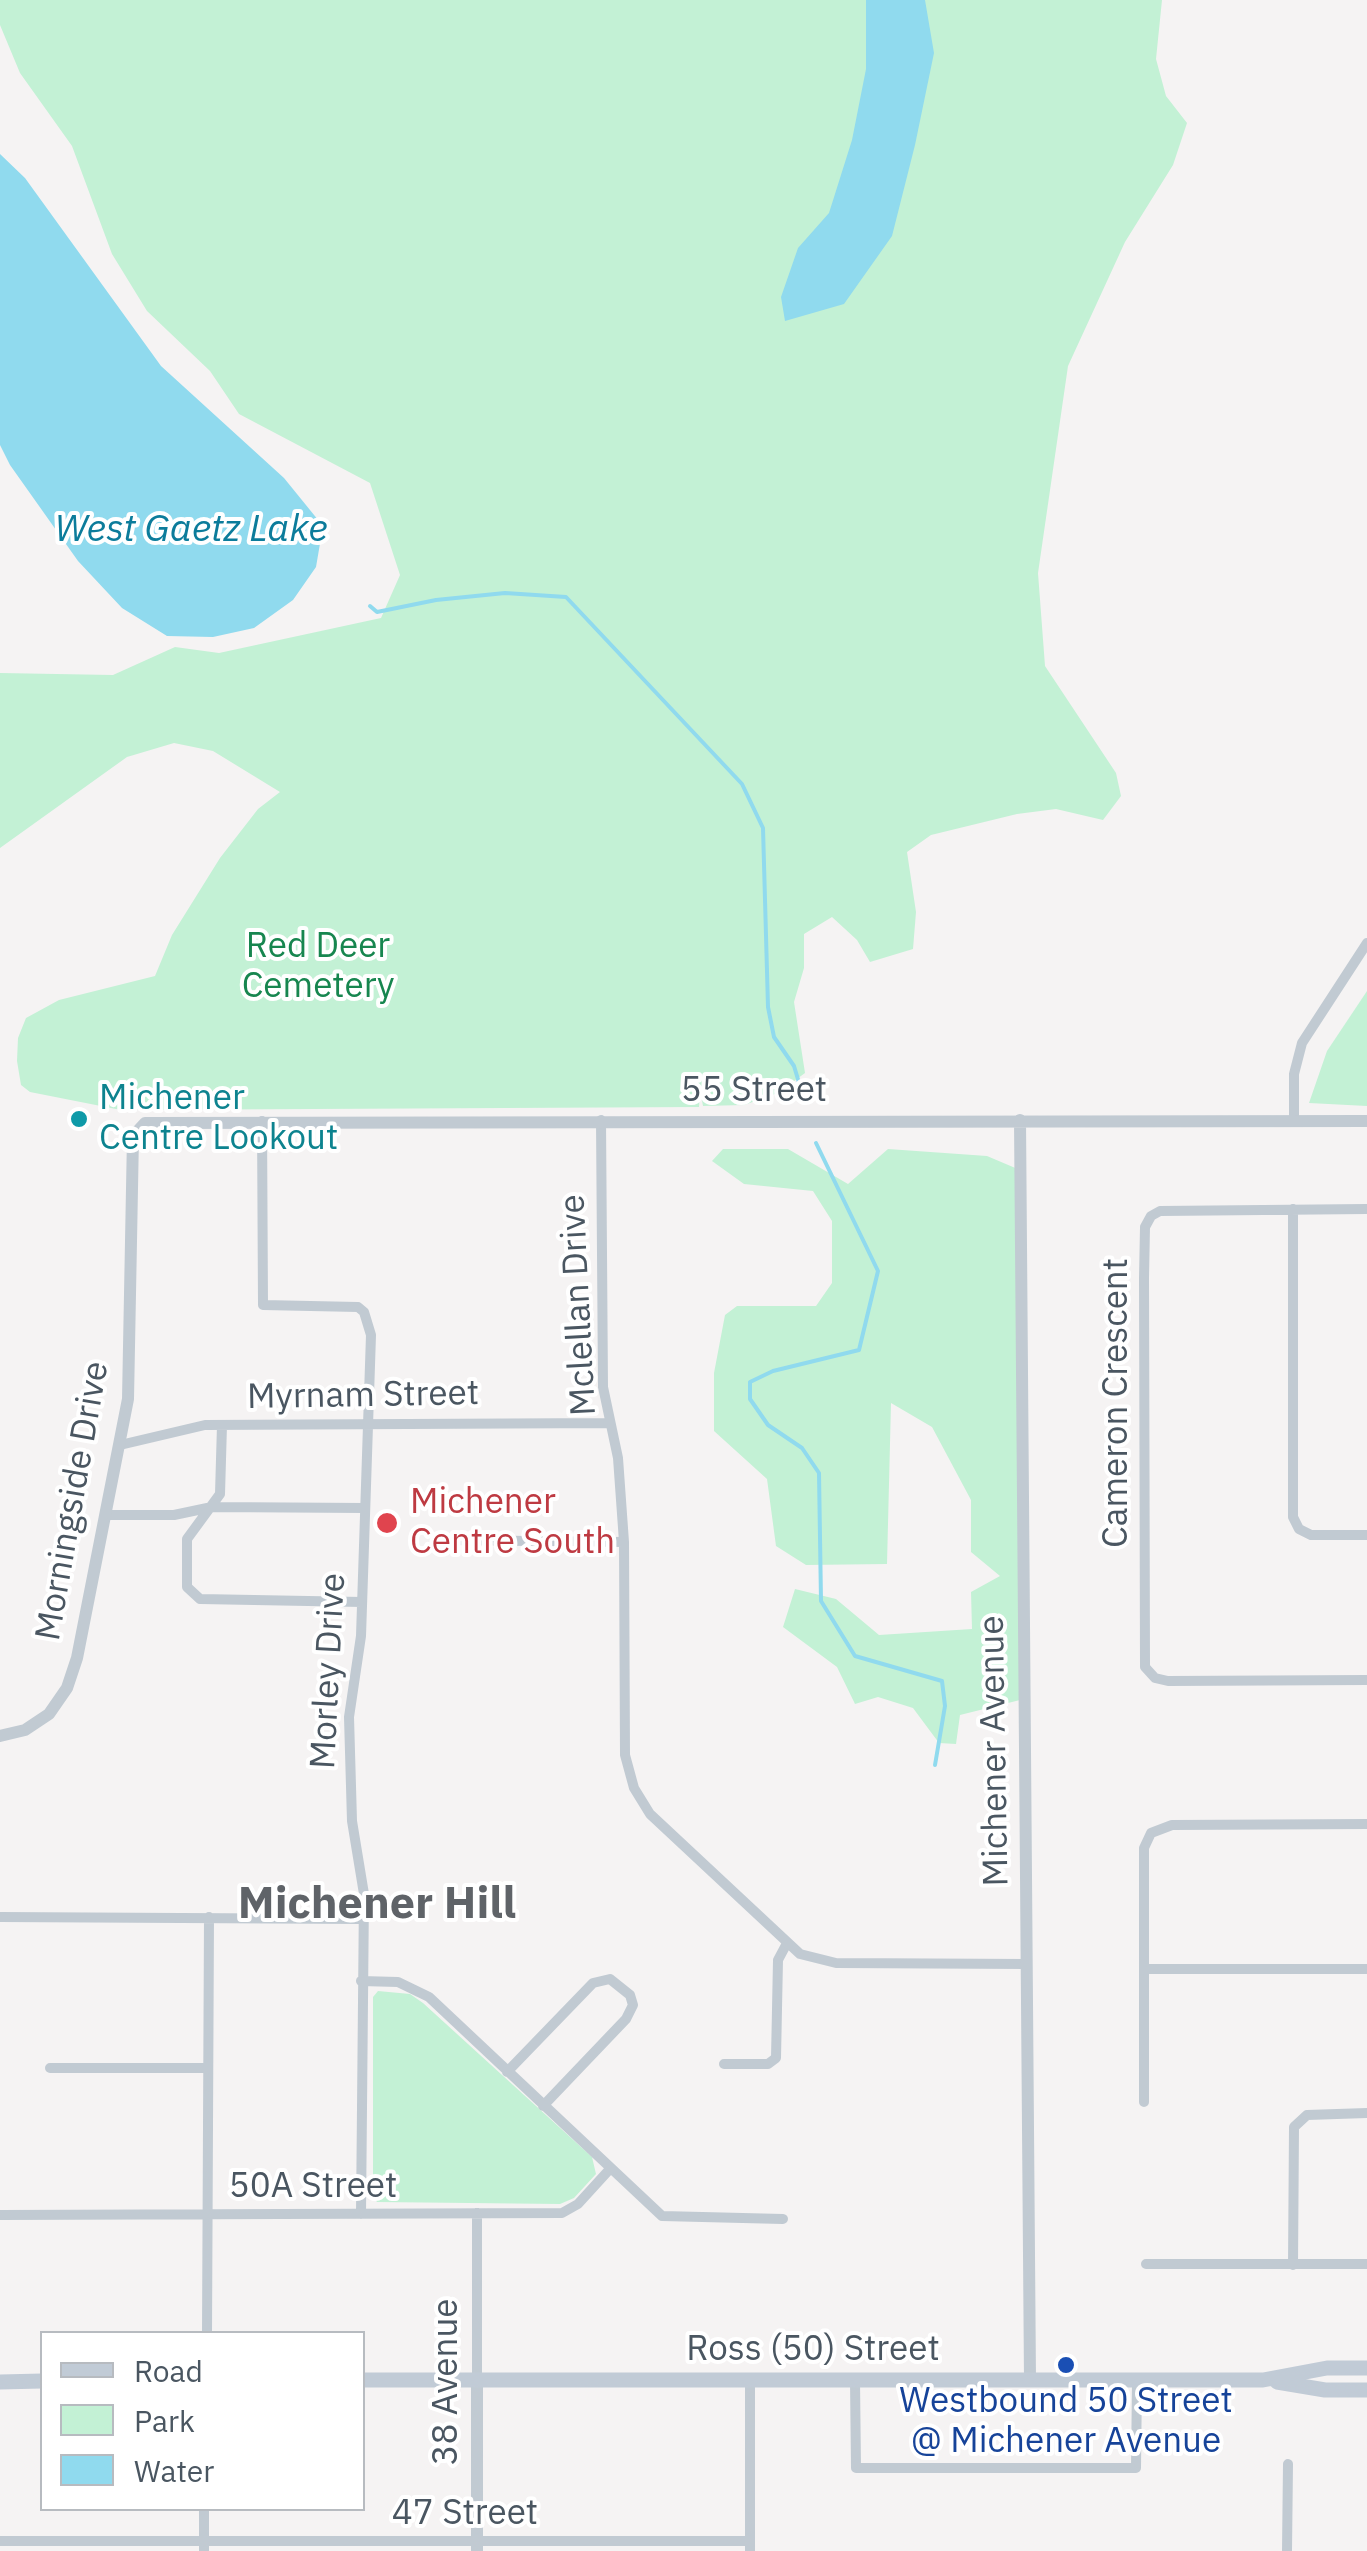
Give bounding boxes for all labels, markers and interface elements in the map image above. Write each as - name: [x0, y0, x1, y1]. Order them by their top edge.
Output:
- water label: West Gaetz Lake: [54, 507, 328, 553]
- park label: Red Deer Cemetery: [242, 926, 394, 1008]
- street label: 55 Street: [681, 1070, 827, 1112]
- place label: Michener Centre Lookout: [99, 1078, 338, 1160]
- marker: Michener Centre Lookout: [68, 1108, 90, 1130]
- street label: Mclellan Drive: [552, 1193, 606, 1417]
- street label: Cameron Crescent: [1096, 1258, 1138, 1548]
- street label: Morningside Drive: [28, 1358, 118, 1644]
- street label: Myrnam Street: [247, 1373, 479, 1419]
- place label: Michener Centre South: [410, 1482, 615, 1564]
- marker: Michener Centre South: [374, 1510, 400, 1536]
- street label: Morley Drive: [303, 1572, 355, 1770]
- street label: Michener Avenue: [972, 1615, 1018, 1887]
- district label: Michener Hill: [238, 1878, 516, 1932]
- street label: 50A Street: [229, 2166, 397, 2208]
- street label: 38 Avenue: [426, 2298, 468, 2466]
- street label: Ross (50) Street: [686, 2329, 940, 2371]
- legend: [40, 2331, 365, 2511]
- text: Road: [134, 2351, 203, 2390]
- marker: Westbound 50 Street @ Michener Avenue: [1055, 2354, 1077, 2376]
- place label: Westbound 50 Street @ Michener Avenue: [899, 2381, 1233, 2463]
- text: Park: [134, 2401, 195, 2440]
- text: Water: [134, 2451, 214, 2490]
- street label: 47 Street: [392, 2493, 538, 2535]

